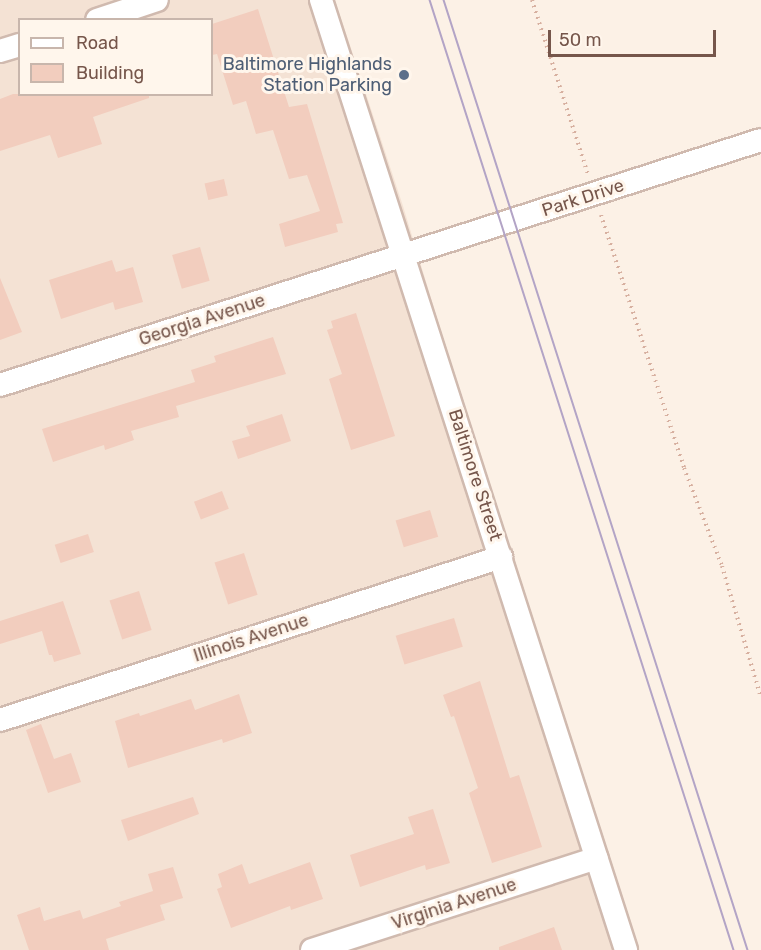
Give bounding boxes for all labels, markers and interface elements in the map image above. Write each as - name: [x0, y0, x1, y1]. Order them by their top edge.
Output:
- legend: [18, 18, 213, 96]
- scale bar: [551, 18, 719, 56]
- text: 50 m: [559, 29, 602, 51]
- text: Road: [76, 32, 119, 54]
- place label: Baltimore Highlands Station Parking: [223, 54, 392, 97]
- text: Building: [76, 62, 144, 84]
- marker: Baltimore Highlands Station Parking: [397, 68, 411, 82]
- street label: Park Drive: [539, 175, 627, 221]
- street label: Georgia Avenue: [136, 289, 268, 351]
- street label: Baltimore Street: [444, 406, 506, 544]
- street label: Illinois Avenue: [190, 609, 312, 667]
- street label: Virginia Avenue: [389, 874, 519, 934]

